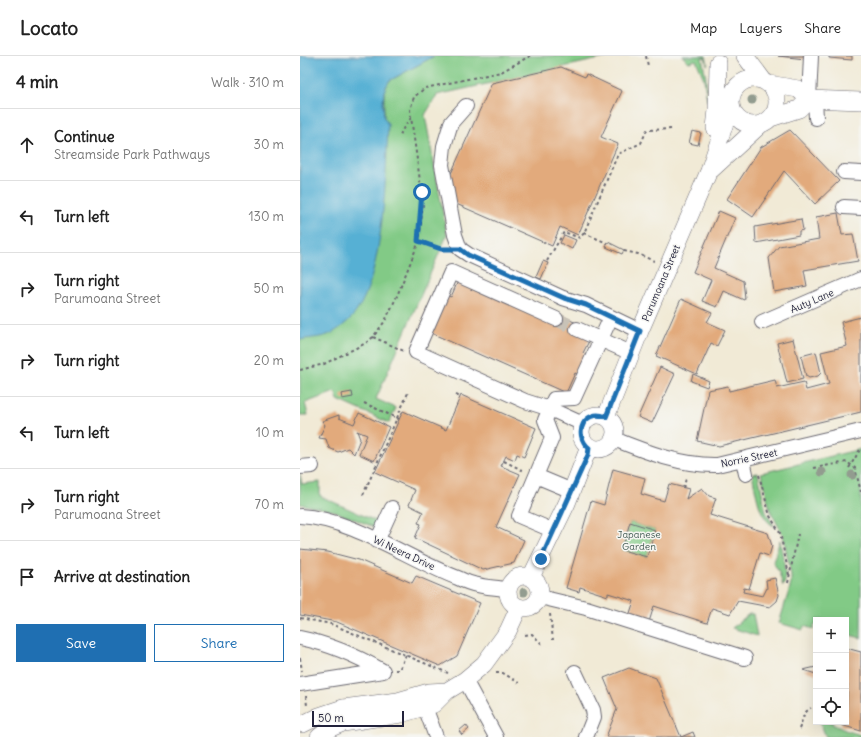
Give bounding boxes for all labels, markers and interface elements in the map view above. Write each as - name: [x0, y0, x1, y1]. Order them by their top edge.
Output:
- text: Locato: [20, 16, 78, 40]
- text: Map: [690, 19, 717, 37]
- text: Layers: [739, 19, 782, 37]
- text: Share: [804, 19, 841, 37]
- text: 4 min: [16, 71, 58, 93]
- text: Walk · 310 m: [211, 74, 284, 91]
- text: Continue: [54, 127, 115, 146]
- icon: ahead: [16, 134, 38, 156]
- text: 30 m: [254, 136, 284, 153]
- text: Streamside Park Pathways: [54, 146, 210, 163]
- route start: [413, 183, 431, 201]
- icon: left: [16, 206, 38, 228]
- text: Turn left: [54, 207, 109, 226]
- text: 130 m: [248, 208, 284, 225]
- street label: Parumoana Street: [639, 242, 683, 323]
- text: Turn right: [54, 271, 119, 290]
- icon: right: [16, 278, 38, 300]
- text: 50 m: [253, 280, 284, 297]
- street label: Auty Lane: [788, 286, 836, 316]
- text: Parumoana Street: [54, 290, 161, 307]
- icon: right: [16, 350, 38, 372]
- text: Turn right: [54, 351, 119, 370]
- text: 20 m: [254, 352, 284, 369]
- icon: left: [16, 422, 38, 444]
- text: Turn left: [54, 423, 109, 442]
- text: 10 m: [256, 424, 284, 441]
- street label: Norrie Street: [720, 446, 779, 470]
- text: Turn right: [54, 487, 119, 506]
- icon: right: [16, 494, 38, 516]
- text: 70 m: [255, 496, 284, 513]
- text: Parumoana Street: [54, 506, 161, 523]
- park label: Japanese Garden: [617, 528, 661, 553]
- street label: Wi Neera Drive: [371, 533, 437, 573]
- route end: [532, 550, 550, 568]
- icon: arrive: [16, 566, 38, 588]
- text: Arrive at destination: [54, 567, 190, 586]
- map controls: [813, 617, 849, 725]
- button: +: [813, 617, 849, 653]
- button: Save: [16, 624, 146, 662]
- button: Share: [154, 624, 284, 662]
- button: −: [813, 653, 849, 689]
- button: locate: [813, 689, 849, 725]
- scale bar: [312, 709, 404, 728]
- text: 50 m: [318, 711, 344, 725]

